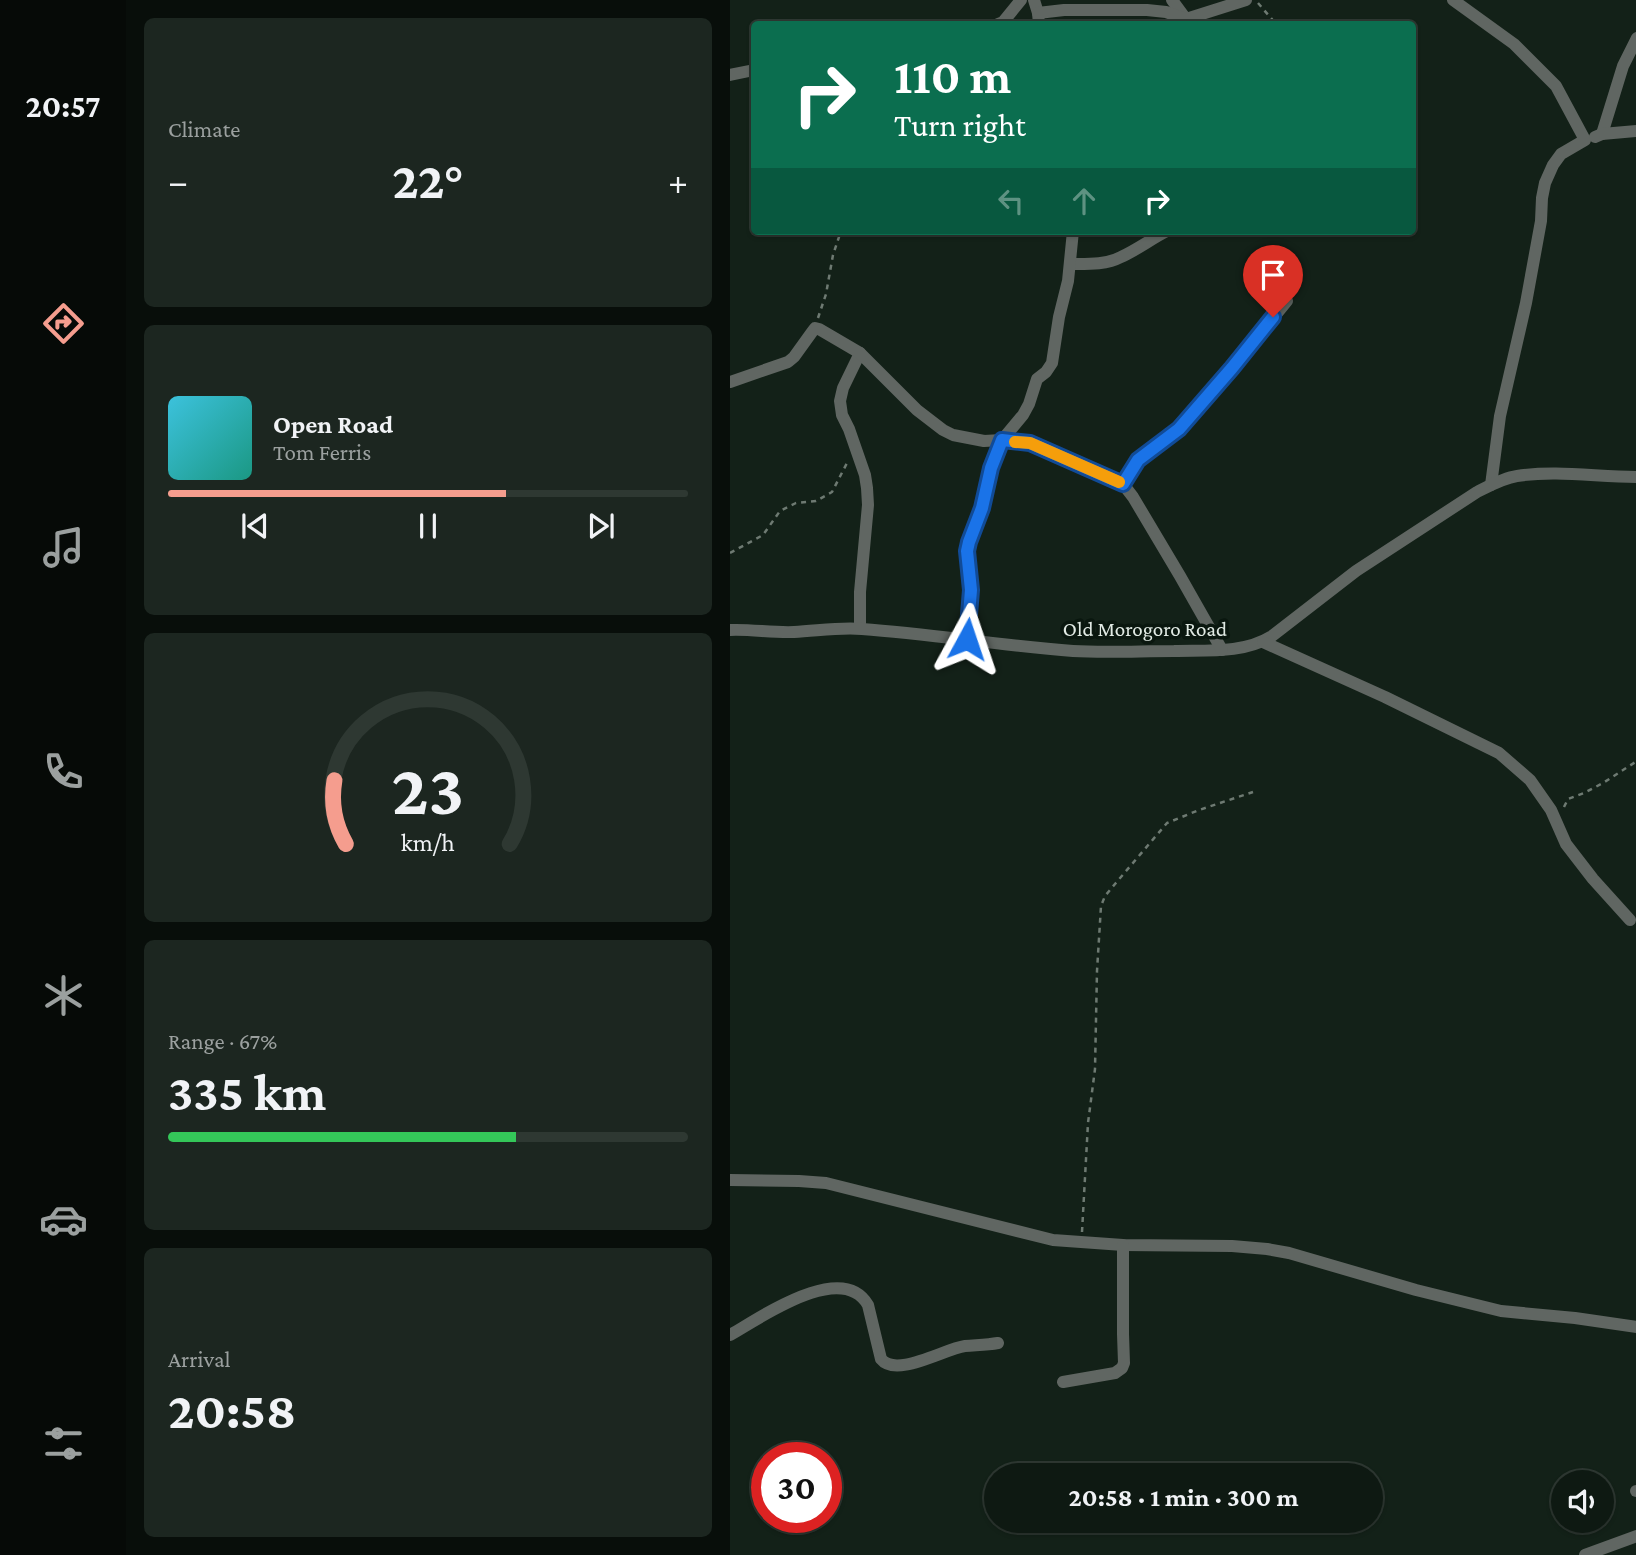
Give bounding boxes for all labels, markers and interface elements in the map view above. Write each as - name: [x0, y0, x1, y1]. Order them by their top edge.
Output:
- icon: right: [779, 49, 870, 140]
- text: 110 m: [894, 49, 1011, 104]
- text: 20:57: [25, 88, 101, 124]
- text: Turn right: [894, 107, 1026, 143]
- text: Climate: [168, 116, 240, 142]
- text: 22°: [392, 151, 464, 209]
- text: −: [168, 160, 188, 202]
- text: +: [668, 160, 688, 202]
- icon: left: [992, 182, 1030, 220]
- icon: ahead: [1065, 182, 1103, 220]
- icon: right: [1138, 182, 1176, 220]
- pin: [1243, 245, 1303, 317]
- icon: arrive: [1254, 256, 1292, 294]
- icon: directions: [39, 299, 88, 348]
- text: Open Road: [273, 410, 393, 439]
- text: Tom Ferris: [273, 439, 371, 465]
- icon: previous: [236, 507, 274, 545]
- icon: pause: [409, 507, 447, 545]
- icon: next: [582, 507, 620, 545]
- icon: music: [39, 523, 88, 572]
- position arrow: [930, 602, 1004, 676]
- street label: Old Morogoro Road: [1063, 617, 1227, 641]
- icon: phone: [39, 747, 88, 796]
- text: 23: [392, 749, 464, 830]
- text: km/h: [401, 828, 455, 855]
- icon: climate: [39, 971, 88, 1020]
- text: Range · 67%: [168, 1028, 277, 1054]
- text: 335 km: [168, 1063, 326, 1121]
- icon: car: [39, 1195, 88, 1244]
- text: Arrival: [168, 1346, 231, 1372]
- text: 20:58: [168, 1381, 296, 1439]
- icon: filters: [39, 1419, 88, 1468]
- speed limit sign: 30: [751, 1442, 842, 1533]
- map controls: [1551, 1470, 1614, 1533]
- button: sound: [1551, 1470, 1614, 1533]
- text: 20:58 · 1 min · 300 m: [1069, 1483, 1298, 1512]

